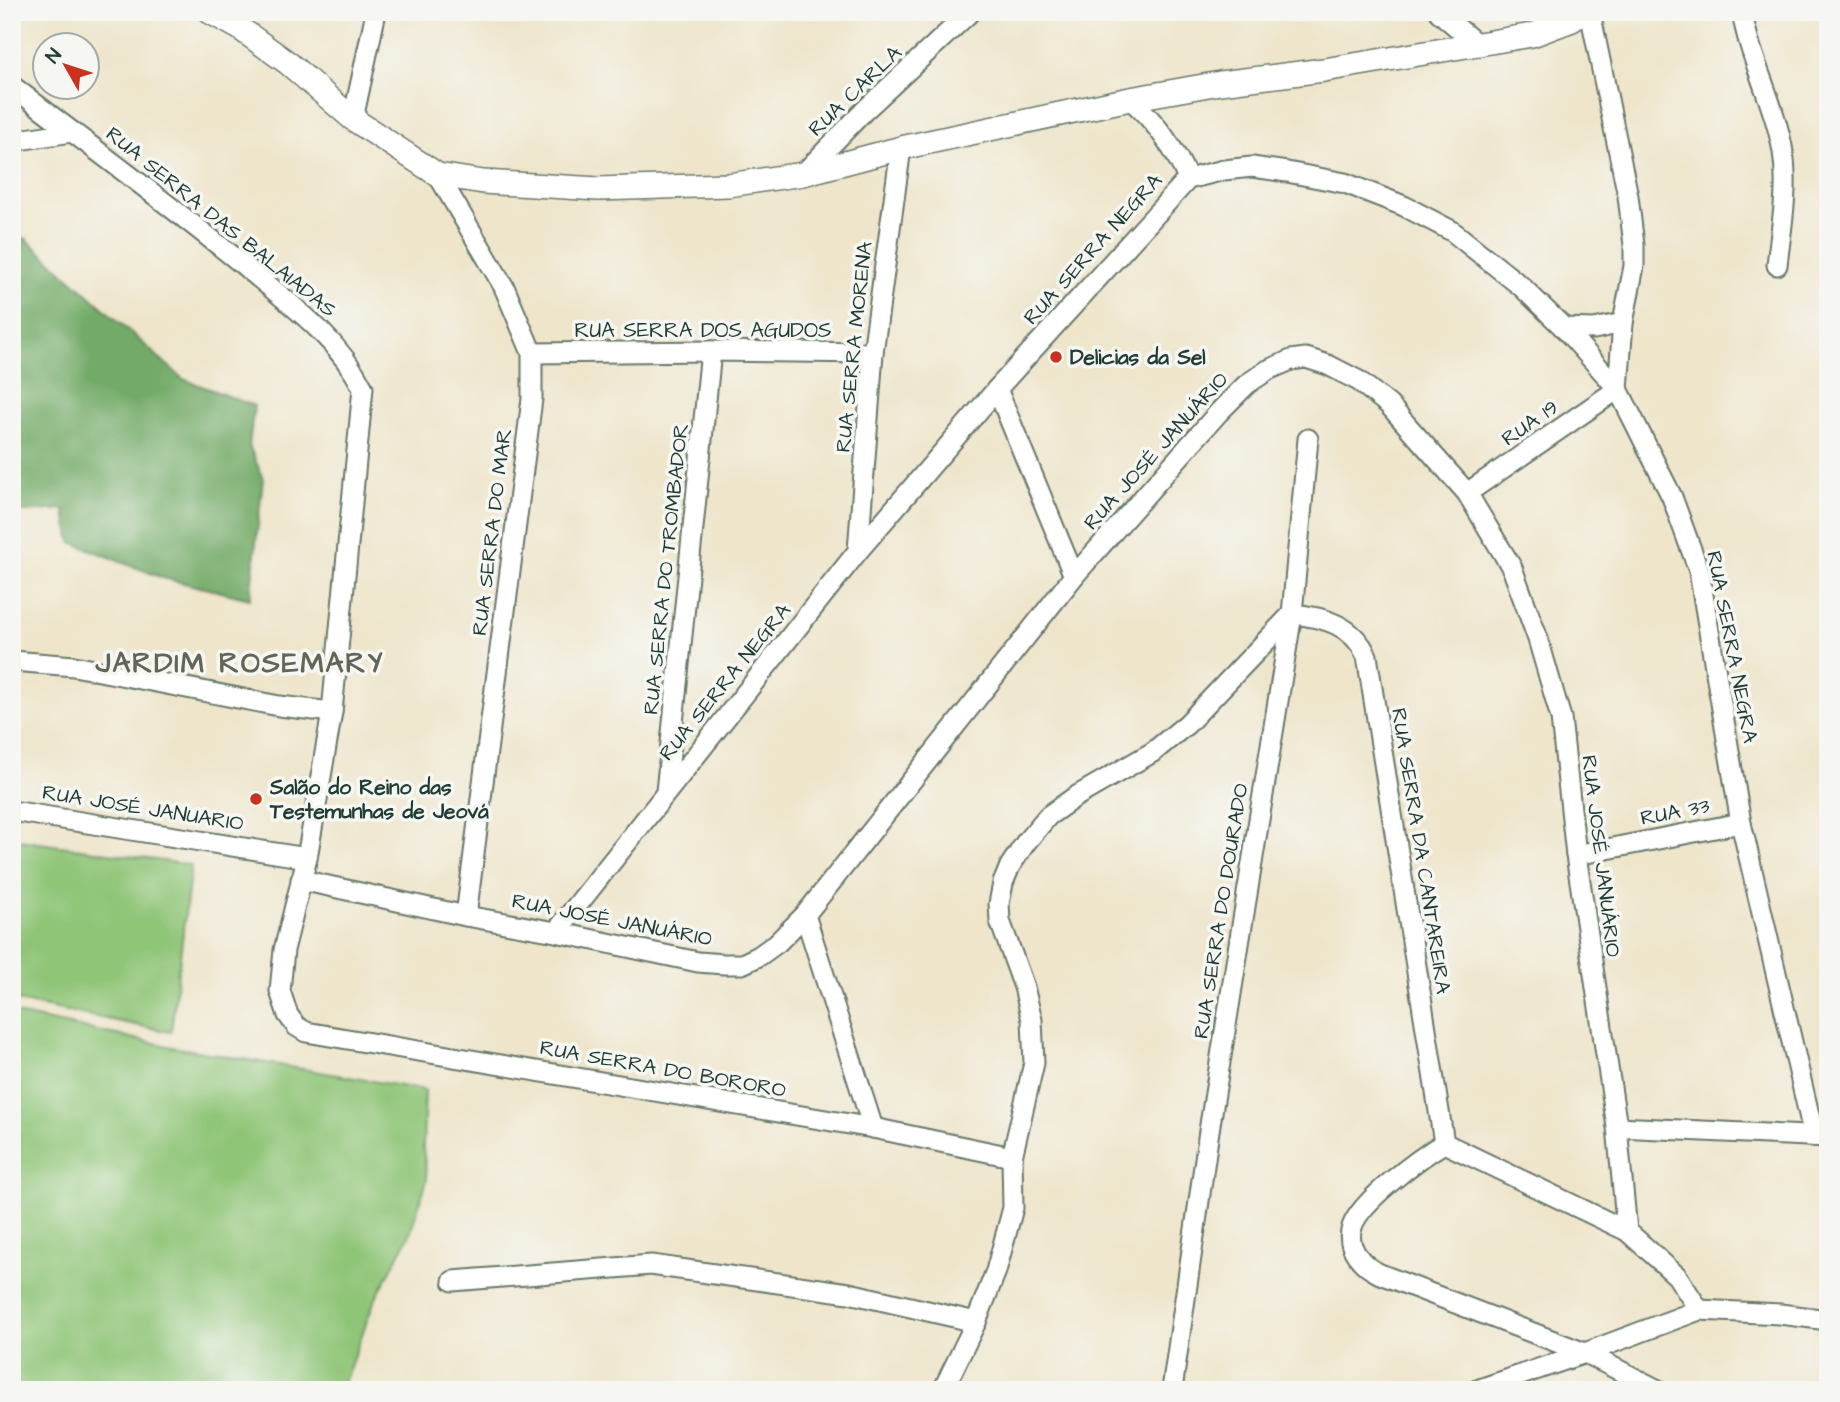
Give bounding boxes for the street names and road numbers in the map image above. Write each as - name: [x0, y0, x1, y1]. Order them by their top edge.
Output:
- street label: RUA CARLA: [802, 39, 909, 143]
- street label: RUA SERRA DAS BALAIADAS: [100, 120, 342, 324]
- street label: RUA SERRA NEGRA: [1017, 166, 1169, 331]
- street label: RUA SERRA MORENA: [829, 240, 880, 454]
- street label: RUA SERRA DOS AGUDOS: [575, 316, 831, 345]
- street label: RUA JOSÉ JANUÁRIO: [1077, 366, 1235, 536]
- street label: RUA 19: [1496, 393, 1564, 453]
- street label: RUA SERRA DO TROMBADOR: [636, 422, 696, 716]
- street label: RUA SERRA DO MAR: [465, 427, 519, 637]
- street label: RUA SERRA NEGRA: [1699, 549, 1765, 746]
- street label: RUA SERRA NEGRA: [652, 597, 798, 767]
- street label: RUA SERRA DA CANTAREIRA: [1384, 706, 1458, 996]
- street label: RUA JOSÉ JANUÁRIO: [1574, 753, 1628, 959]
- street label: RUA JOSÉ JANUARIO: [40, 778, 246, 838]
- street label: RUA SERRA DO DOURADO: [1186, 781, 1256, 1041]
- street label: RUA 33: [1638, 791, 1712, 833]
- street label: RUA JOSÉ JANUÁRIO: [509, 886, 715, 954]
- street label: RUA SERRA DO BORORO: [538, 1033, 788, 1105]

